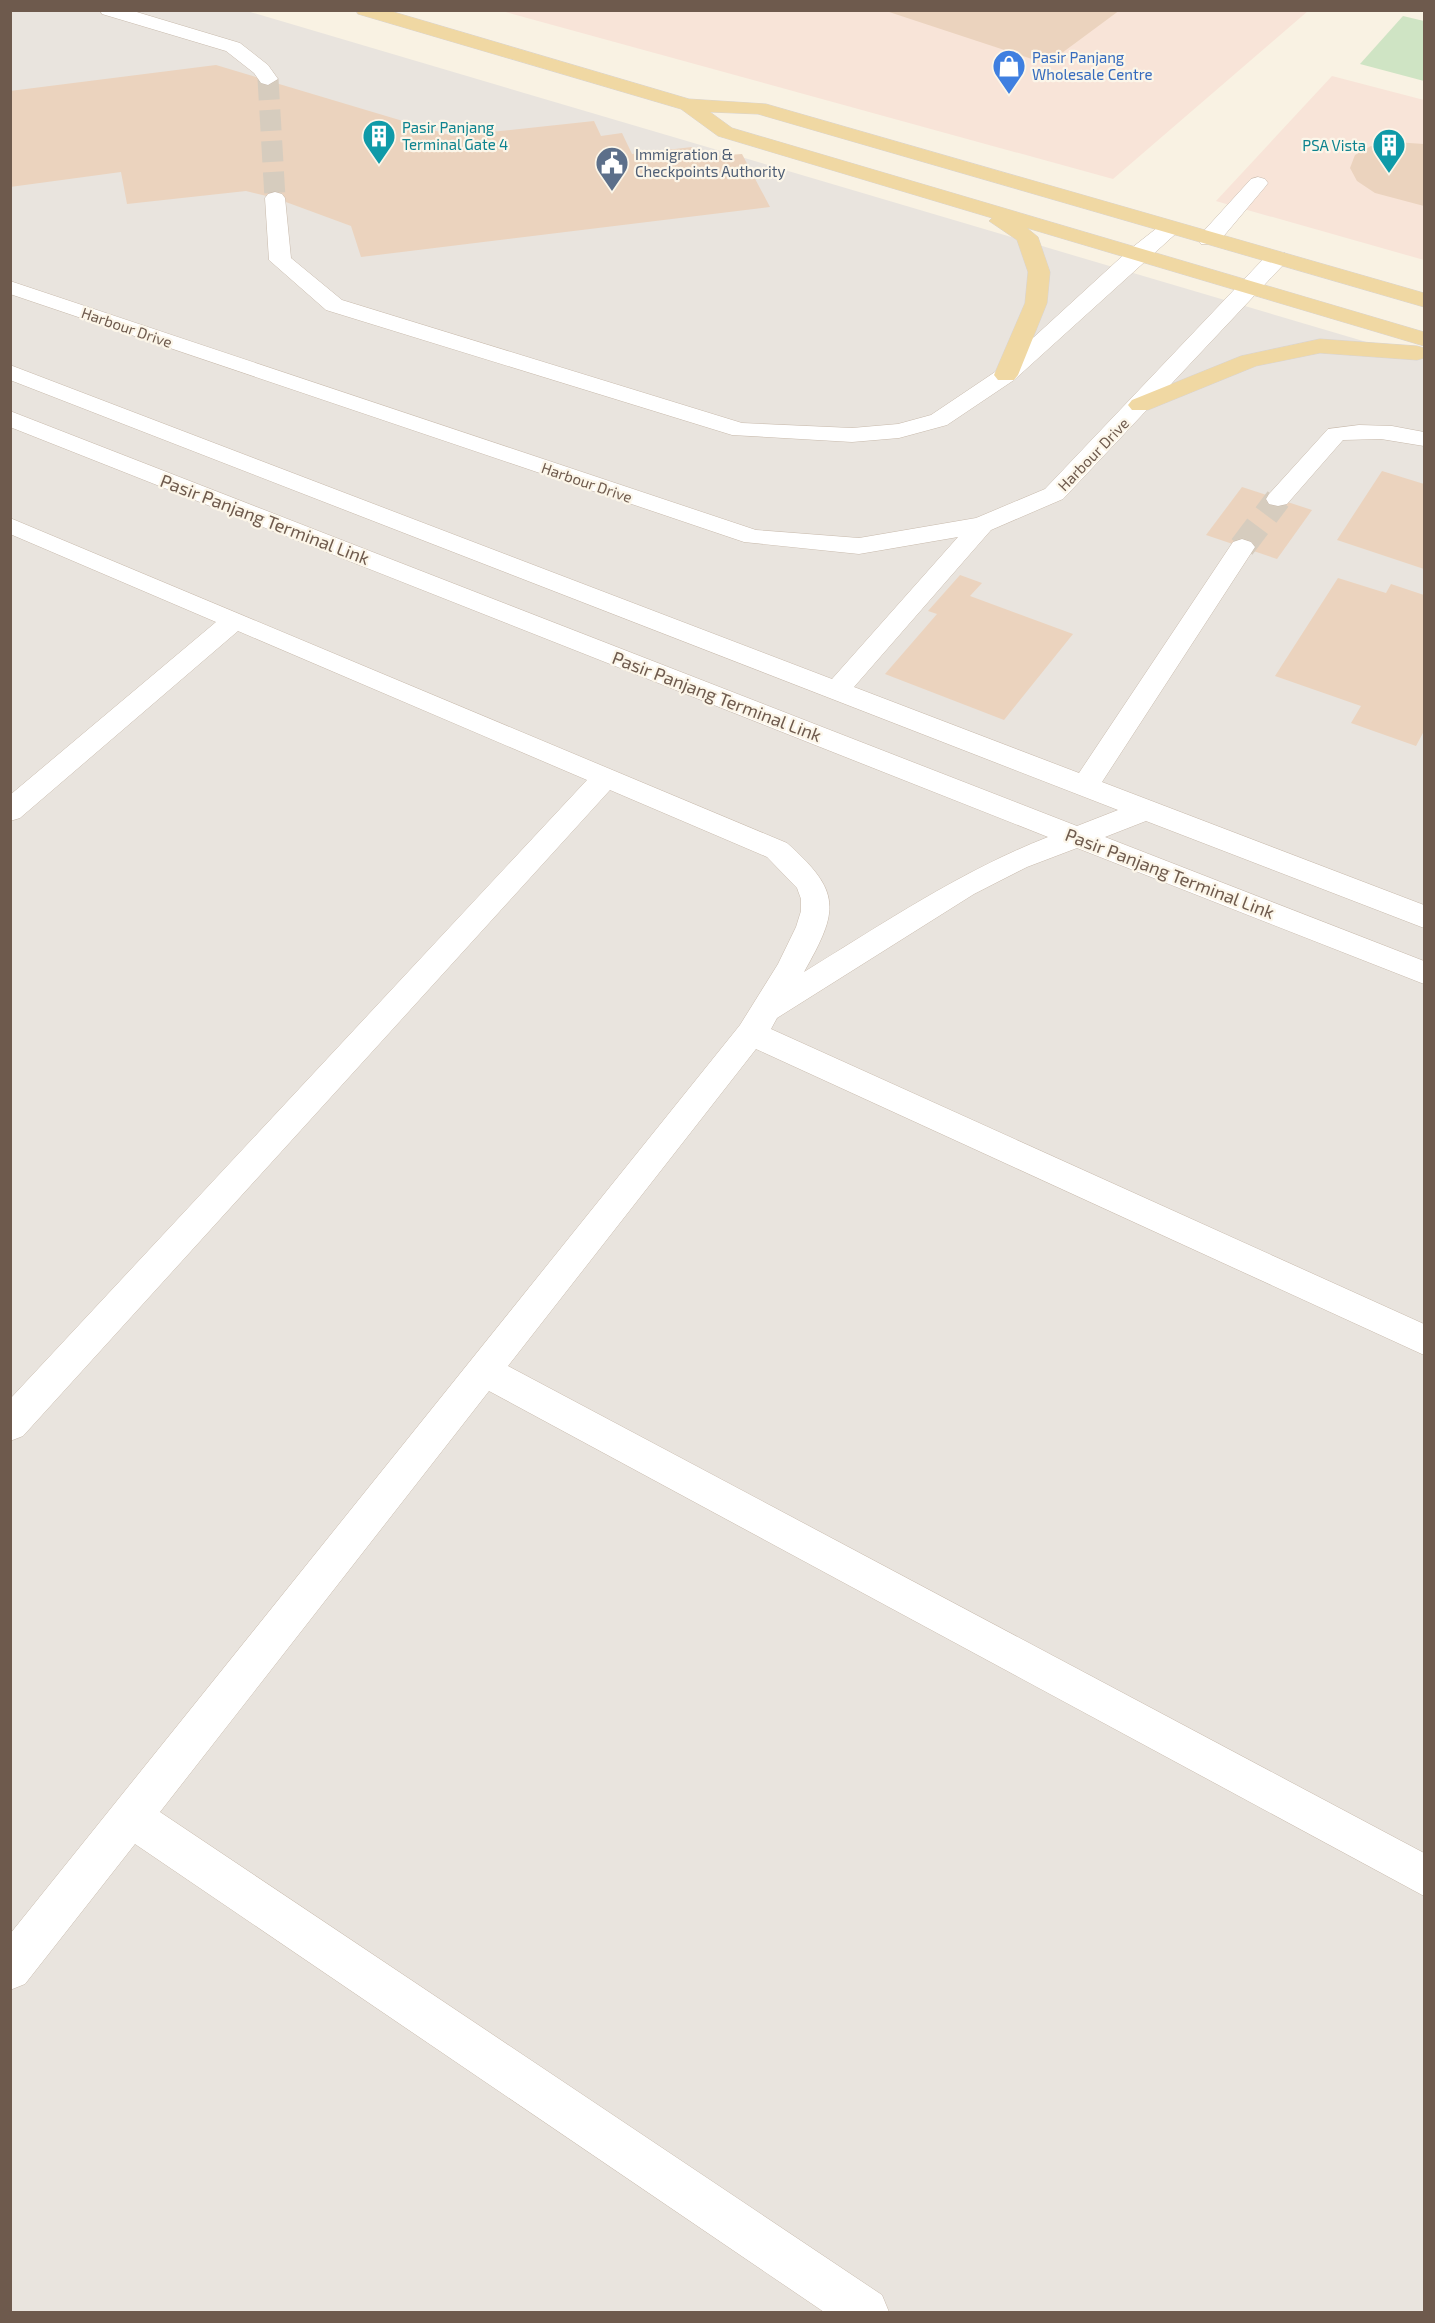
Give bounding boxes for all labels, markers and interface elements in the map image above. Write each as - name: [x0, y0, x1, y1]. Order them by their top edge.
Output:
- shop icon: Pasir Panjang Wholesale Centre: [991, 48, 1027, 95]
- place label: Pasir Panjang Wholesale Centre: [1032, 48, 1153, 83]
- building icon: Pasir Panjang Terminal Gate 4: [361, 118, 397, 165]
- place label: Pasir Panjang Terminal Gate 4: [402, 118, 508, 153]
- building icon: PSA Vista: [1371, 127, 1407, 174]
- place label: PSA Vista: [1302, 136, 1366, 154]
- public building icon: Immigration & Checkpoints Authority: [594, 145, 630, 192]
- place label: Immigration & Checkpoints Authority: [635, 145, 786, 180]
- street label: Harbour Drive: [79, 303, 175, 351]
- street label: Harbour Drive: [1054, 414, 1132, 494]
- street label: Harbour Drive: [539, 458, 635, 506]
- street label: Pasir Panjang Terminal Link: [157, 469, 373, 569]
- street label: Pasir Panjang Terminal Link: [609, 646, 825, 746]
- street label: Pasir Panjang Terminal Link: [1062, 823, 1278, 923]

